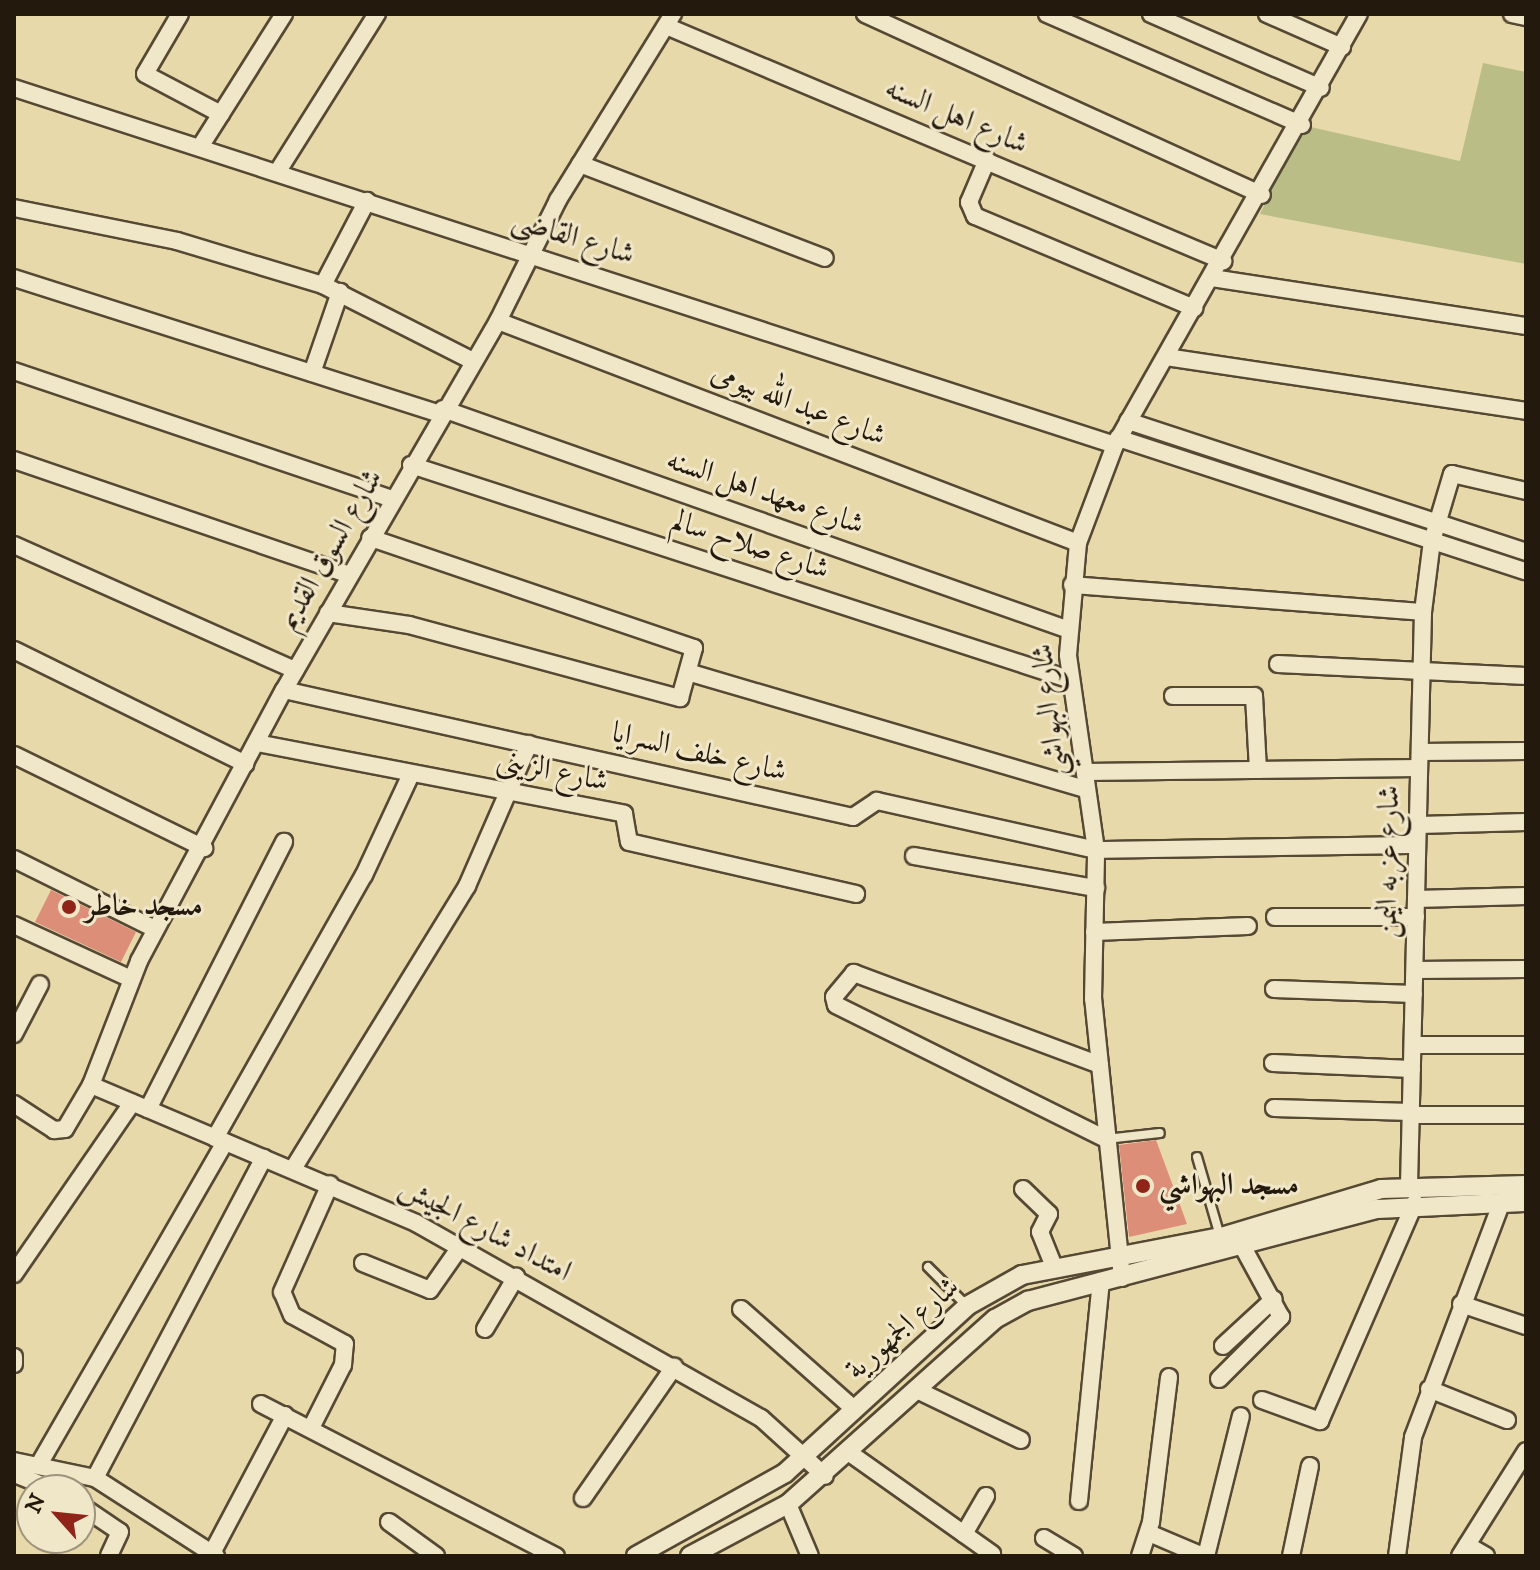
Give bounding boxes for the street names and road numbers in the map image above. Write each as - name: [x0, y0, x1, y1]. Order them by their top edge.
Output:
- street label: شارع اهل السنه: [879, 71, 1033, 163]
- street label: شارع القاضى: [507, 202, 639, 274]
- street label: شارع عبد الله بيومى: [705, 355, 891, 455]
- street label: شارع معهد اهل السنه: [661, 442, 869, 544]
- street label: شارع السوق القديم: [270, 463, 392, 637]
- street label: شارع صلاح سالم: [667, 504, 833, 588]
- street label: شارع البهواشي: [1025, 642, 1075, 778]
- street label: شارع خلف السرايا: [608, 715, 790, 791]
- street label: شارع الزينى: [493, 744, 611, 800]
- street label: شارع عزبه اليمن: [1370, 785, 1408, 939]
- street label: امتداد شارع الجيش: [393, 1170, 577, 1290]
- street label: شارع الجمهورية: [839, 1270, 967, 1388]

